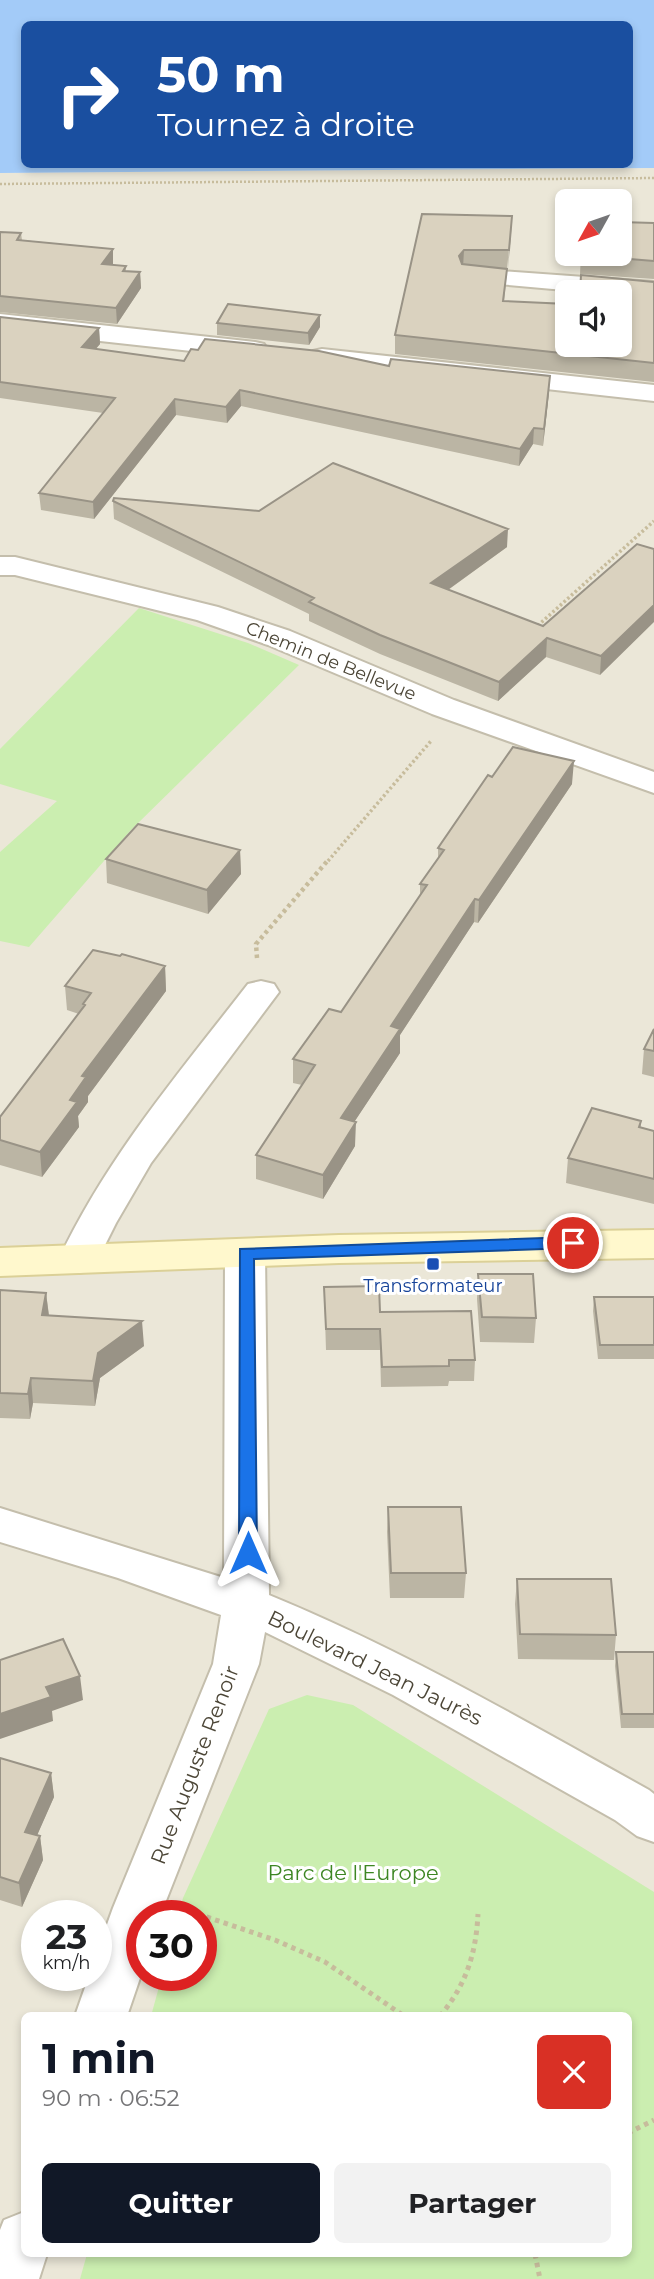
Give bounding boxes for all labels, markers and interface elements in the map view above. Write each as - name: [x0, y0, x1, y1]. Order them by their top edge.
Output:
- text: 50 m: [157, 45, 285, 104]
- icon: right: [42, 49, 133, 140]
- text: Tournez à droite: [157, 105, 415, 144]
- north arrow: [555, 189, 632, 266]
- map controls: [555, 189, 632, 357]
- button: sound: [555, 280, 632, 357]
- street label: Chemin de Bellevue: [243, 617, 420, 705]
- pin: [543, 1213, 603, 1273]
- icon: arrive: [554, 1224, 592, 1262]
- marker: Transformateur: [425, 1256, 441, 1272]
- place label: Transformateur: [363, 1275, 503, 1297]
- position arrow: [211, 1516, 285, 1590]
- street label: Boulevard Jean Jaurès: [264, 1605, 487, 1730]
- street label: Rue Auguste Renoir: [145, 1662, 244, 1868]
- park label: Parc de l'Europe: [267, 1860, 439, 1885]
- speed limit sign: 30: [126, 1900, 217, 1991]
- text: 23: [46, 1915, 87, 1958]
- text: km/h: [42, 1952, 91, 1974]
- text: 1 min: [42, 2032, 156, 2084]
- button: close: [537, 2035, 611, 2109]
- text: 90 m · 06:52: [42, 2084, 180, 2112]
- button: Quitter: [42, 2163, 320, 2243]
- button: Partager: [334, 2163, 611, 2243]

